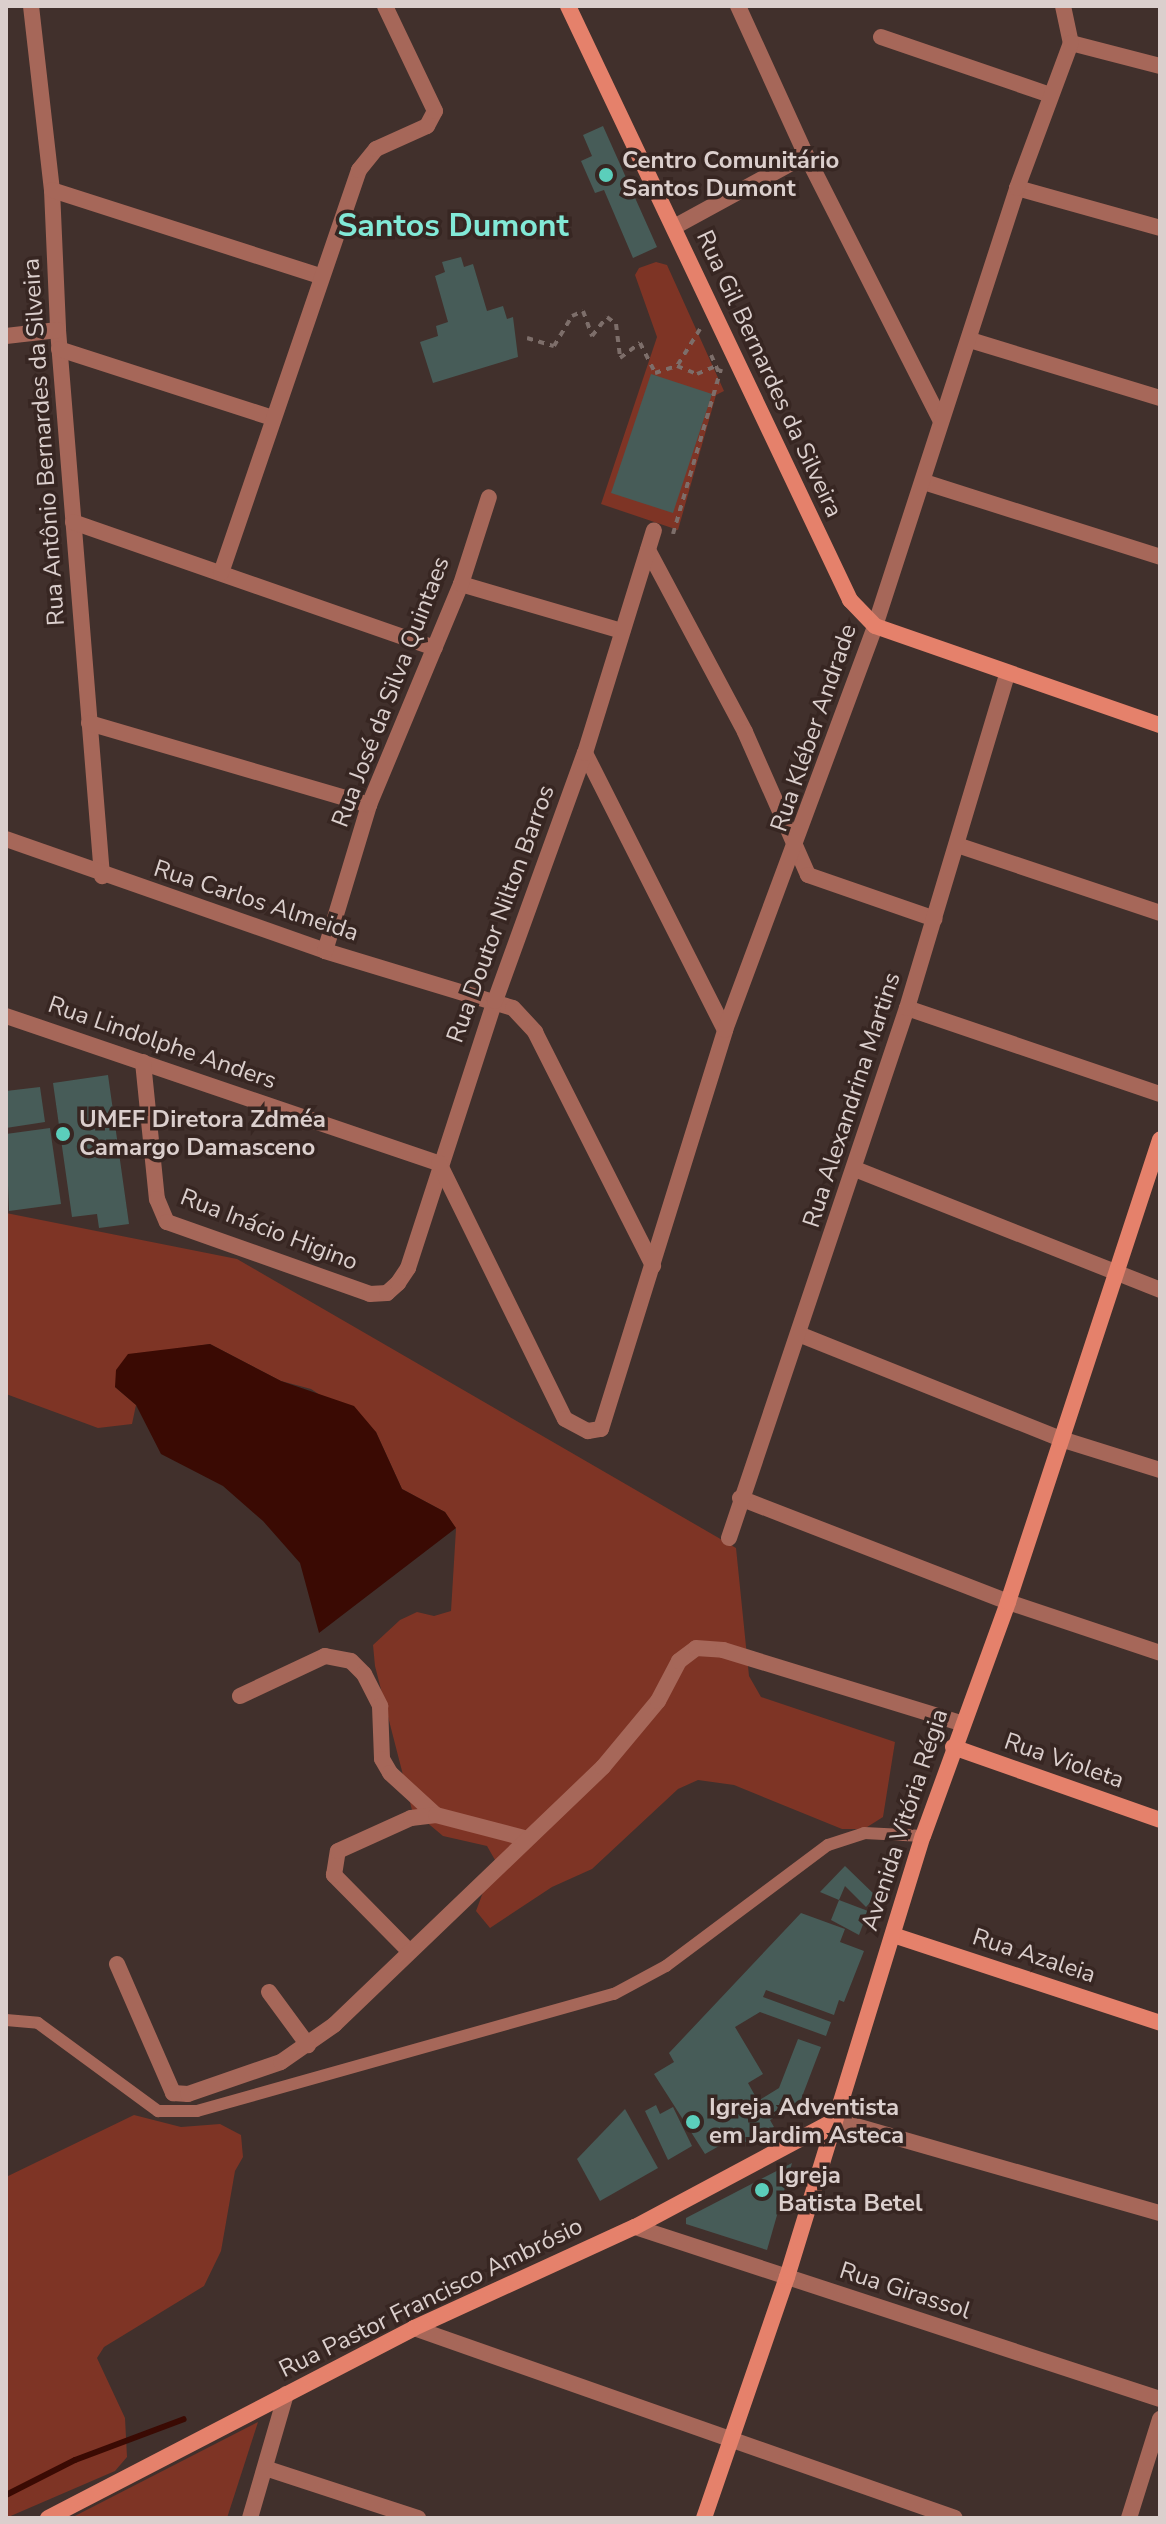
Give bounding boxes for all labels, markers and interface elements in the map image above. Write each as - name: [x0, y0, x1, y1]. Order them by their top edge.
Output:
- place label: Centro Comunitário Santos Dumont: [622, 147, 839, 203]
- marker: Centro Comunitário Santos Dumont: [597, 166, 615, 184]
- district label: Santos Dumont: [337, 207, 569, 245]
- street label: Rua Gil Bernardes da Silveira: [690, 226, 848, 522]
- street label: Rua Antônio Bernardes da Silveira: [17, 257, 71, 627]
- street label: Rua José da Silva Quintaes: [326, 553, 456, 831]
- street label: Rua Kléber Andrade: [765, 620, 863, 836]
- street label: Rua Doutor Nilton Barros: [441, 781, 561, 1047]
- street label: Rua Carlos Almeida: [150, 854, 362, 948]
- street label: Rua Alexandrina Martins: [797, 969, 907, 1231]
- street label: Rua Lindolphe Anders: [44, 990, 280, 1096]
- place label: UMEF Diretora Zdméa Camargo Damasceno: [79, 1106, 326, 1162]
- marker: UMEF Diretora Zdméa Camargo Damasceno: [54, 1125, 72, 1143]
- street label: Rua Inácio Higino: [176, 1183, 362, 1277]
- street label: Avenida Vitória Régia: [856, 1705, 954, 1935]
- street label: Rua Violeta: [1000, 1727, 1128, 1795]
- street label: Rua Azaleia: [969, 1923, 1099, 1989]
- place label: Igreja Adventista em Jardim Asteca: [709, 2094, 904, 2150]
- marker: Igreja Adventista em Jardim Asteca: [684, 2113, 702, 2131]
- place label: Igreja Batista Betel: [778, 2162, 923, 2218]
- marker: Igreja Batista Betel: [753, 2181, 771, 2199]
- street label: Rua Pastor Francisco Ambrósio: [275, 2212, 587, 2384]
- street label: Rua Girassol: [836, 2256, 974, 2326]

